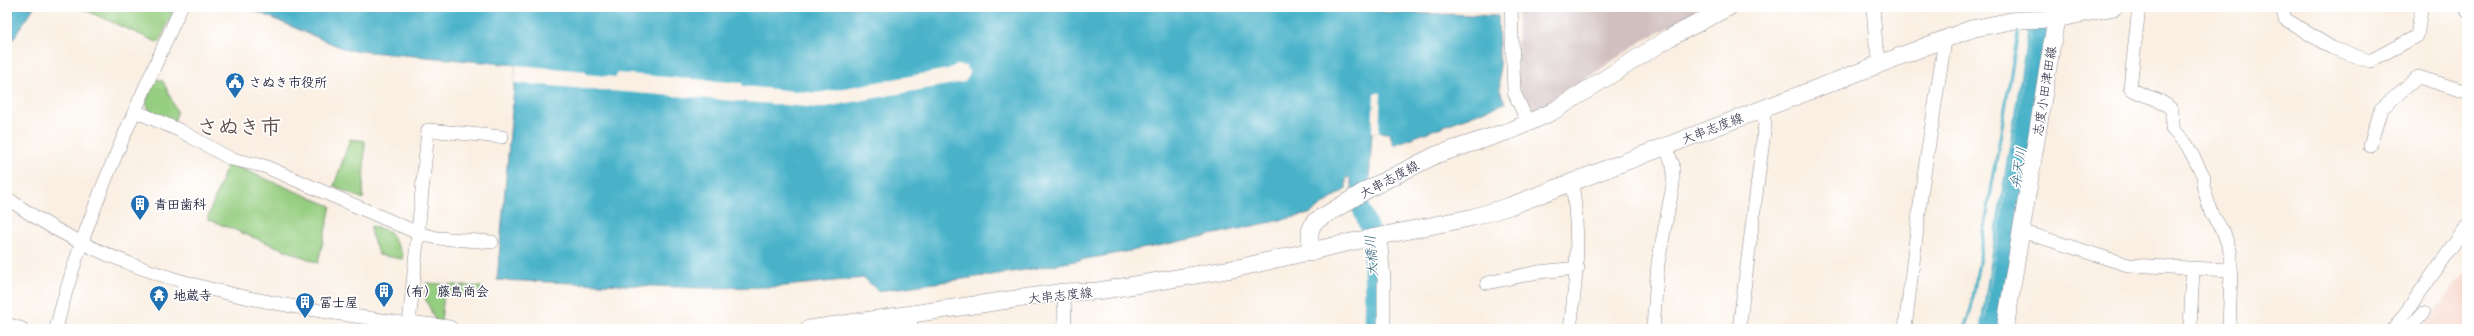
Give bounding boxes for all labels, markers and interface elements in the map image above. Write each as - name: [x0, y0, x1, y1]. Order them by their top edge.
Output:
- street label: 志度小田津田線: [2030, 44, 2060, 137]
- public building icon: さぬき市役所: [224, 71, 246, 99]
- place label: さぬき市役所: [249, 75, 327, 91]
- street label: 大串志度線: [1679, 109, 1746, 148]
- district label: さぬき市: [197, 115, 281, 140]
- water label: 弁天川: [2007, 146, 2030, 190]
- street label: 大串志度線: [1357, 157, 1423, 202]
- building icon: 青田歯科: [129, 193, 151, 221]
- place label: 青田歯科: [154, 197, 207, 213]
- water label: 大橋川: [1362, 234, 1381, 278]
- building icon: （有）藤島商会: [373, 280, 395, 308]
- temple icon: 地蔵寺: [148, 284, 170, 312]
- place label: （有）藤島商会: [398, 284, 489, 300]
- street label: 大串志度線: [1027, 285, 1094, 307]
- place label: 地蔵寺: [173, 288, 212, 304]
- building icon: 冨士屋: [294, 291, 316, 319]
- place label: 冨士屋: [319, 295, 358, 311]

